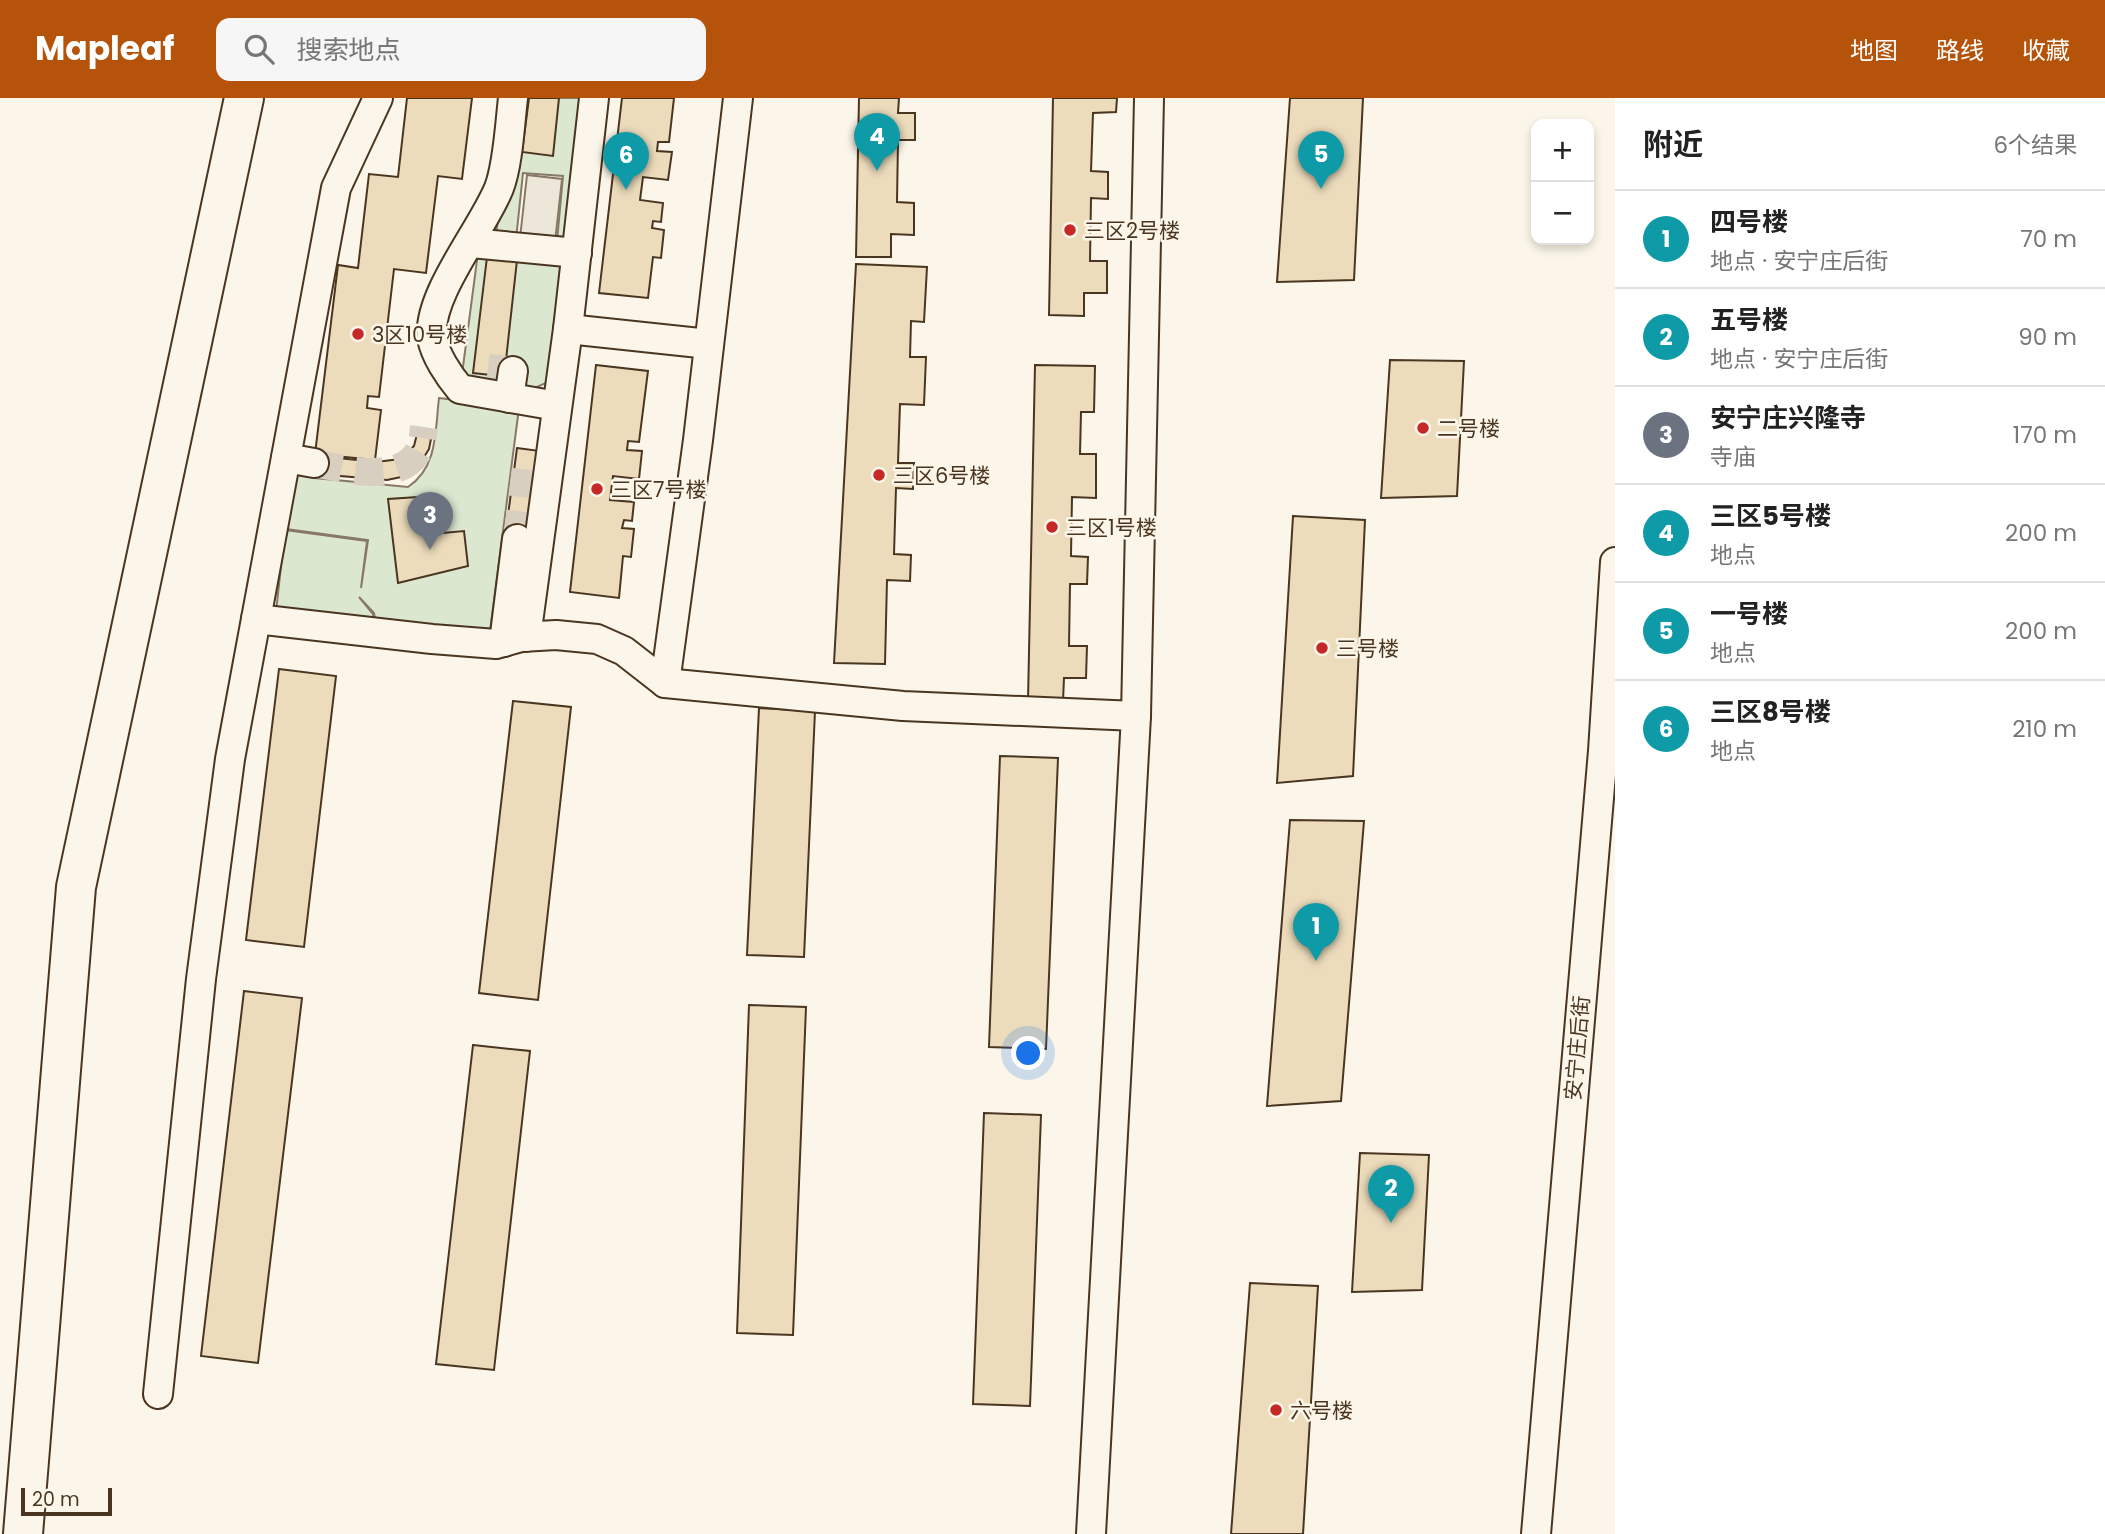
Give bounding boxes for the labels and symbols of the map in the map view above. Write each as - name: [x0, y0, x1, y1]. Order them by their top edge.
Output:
- pin: 4: [854, 113, 900, 171]
- pin: 5: [1298, 131, 1344, 189]
- pin: 6: [603, 132, 649, 190]
- place label: 三区2号楼: [1084, 216, 1180, 245]
- marker: 三区2号楼: [1062, 222, 1078, 238]
- place label: 3区10号楼: [372, 320, 467, 349]
- marker: 3区10号楼: [350, 326, 366, 342]
- place label: 二号楼: [1437, 414, 1500, 443]
- marker: 二号楼: [1415, 420, 1431, 436]
- place label: 三区6号楼: [893, 461, 990, 490]
- marker: 三区6号楼: [871, 467, 887, 483]
- place label: 三区7号楼: [611, 475, 706, 504]
- marker: 三区7号楼: [589, 481, 605, 497]
- pin: 3: [407, 492, 453, 550]
- place label: 三区1号楼: [1066, 513, 1157, 542]
- marker: 三区1号楼: [1044, 519, 1060, 535]
- place label: 三号楼: [1336, 634, 1399, 663]
- marker: 三号楼: [1314, 640, 1330, 656]
- pin: 1: [1293, 903, 1339, 961]
- street label: 安宁庄后街: [1558, 994, 1596, 1102]
- your location: [1011, 1036, 1045, 1070]
- pin: 2: [1368, 1165, 1414, 1223]
- place label: 六号楼: [1290, 1396, 1353, 1425]
- marker: 六号楼: [1268, 1402, 1284, 1418]
- scale bar: [21, 1485, 112, 1517]

